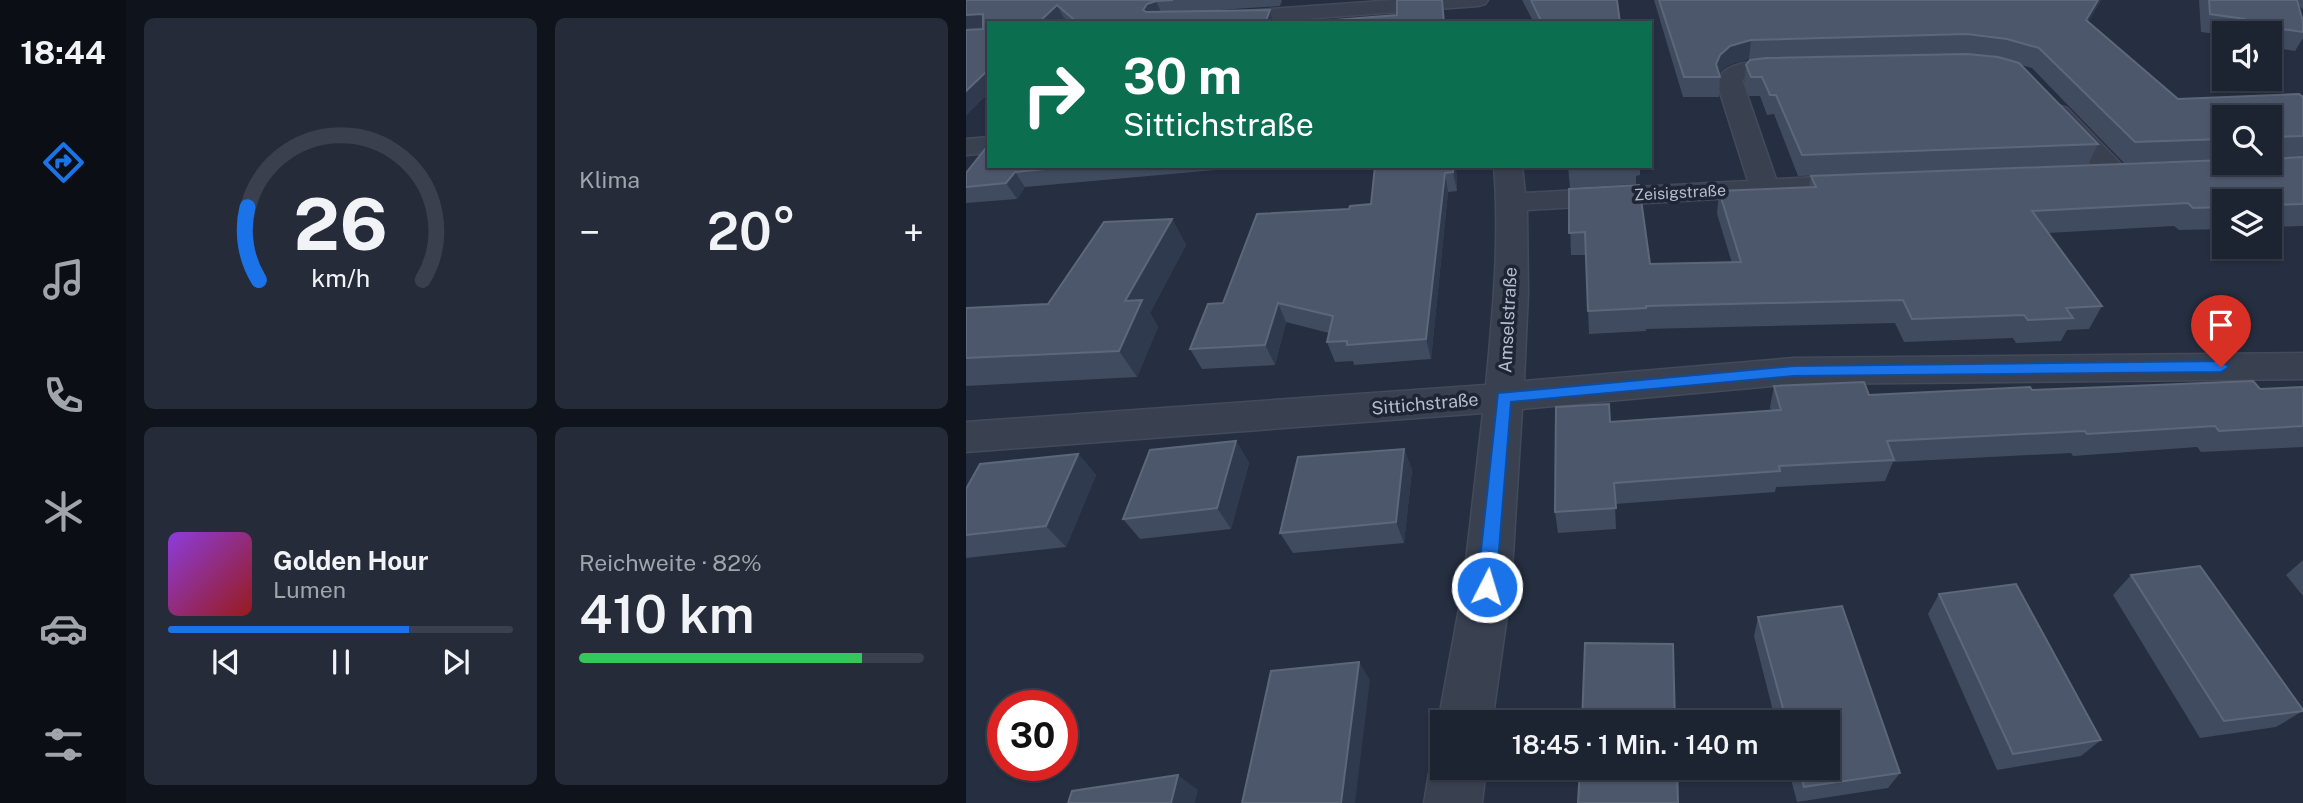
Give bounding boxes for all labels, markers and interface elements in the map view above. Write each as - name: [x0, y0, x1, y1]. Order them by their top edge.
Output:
- map controls: [2212, 21, 2282, 259]
- button: sound: [2212, 21, 2282, 91]
- text: 18:44: [20, 34, 106, 71]
- text: 30 m: [1123, 47, 1242, 105]
- icon: right: [1008, 49, 1099, 140]
- button: search: [2212, 105, 2282, 175]
- text: Sittichstraße: [1123, 106, 1314, 143]
- icon: directions: [39, 138, 88, 187]
- text: Klima: [579, 166, 640, 193]
- text: 26: [293, 181, 388, 266]
- street label: Zeisigstraße: [1634, 181, 1727, 204]
- button: layers: [2212, 189, 2282, 259]
- text: 20°: [707, 201, 796, 262]
- text: −: [579, 210, 600, 255]
- text: +: [903, 210, 924, 255]
- icon: music: [39, 255, 88, 304]
- text: km/h: [311, 262, 370, 292]
- street label: Amselstraße: [1494, 266, 1521, 374]
- pin: [2191, 295, 2251, 367]
- icon: arrive: [2202, 306, 2240, 344]
- icon: phone: [39, 371, 88, 420]
- street label: Sittichstraße: [1371, 388, 1479, 419]
- icon: climate: [39, 487, 88, 536]
- text: Golden Hour: [273, 545, 428, 576]
- text: Reichweite · 82%: [579, 549, 762, 576]
- position arrow: [1450, 550, 1524, 624]
- text: Lumen: [273, 576, 346, 603]
- text: 410 km: [579, 584, 755, 645]
- icon: car: [39, 604, 88, 653]
- icon: previous: [207, 643, 245, 681]
- icon: pause: [322, 643, 360, 681]
- icon: next: [437, 643, 475, 681]
- speed limit sign: 30: [987, 690, 1078, 781]
- icon: filters: [39, 720, 88, 769]
- text: 18:45 · 1 Min. · 140 m: [1512, 729, 1758, 760]

